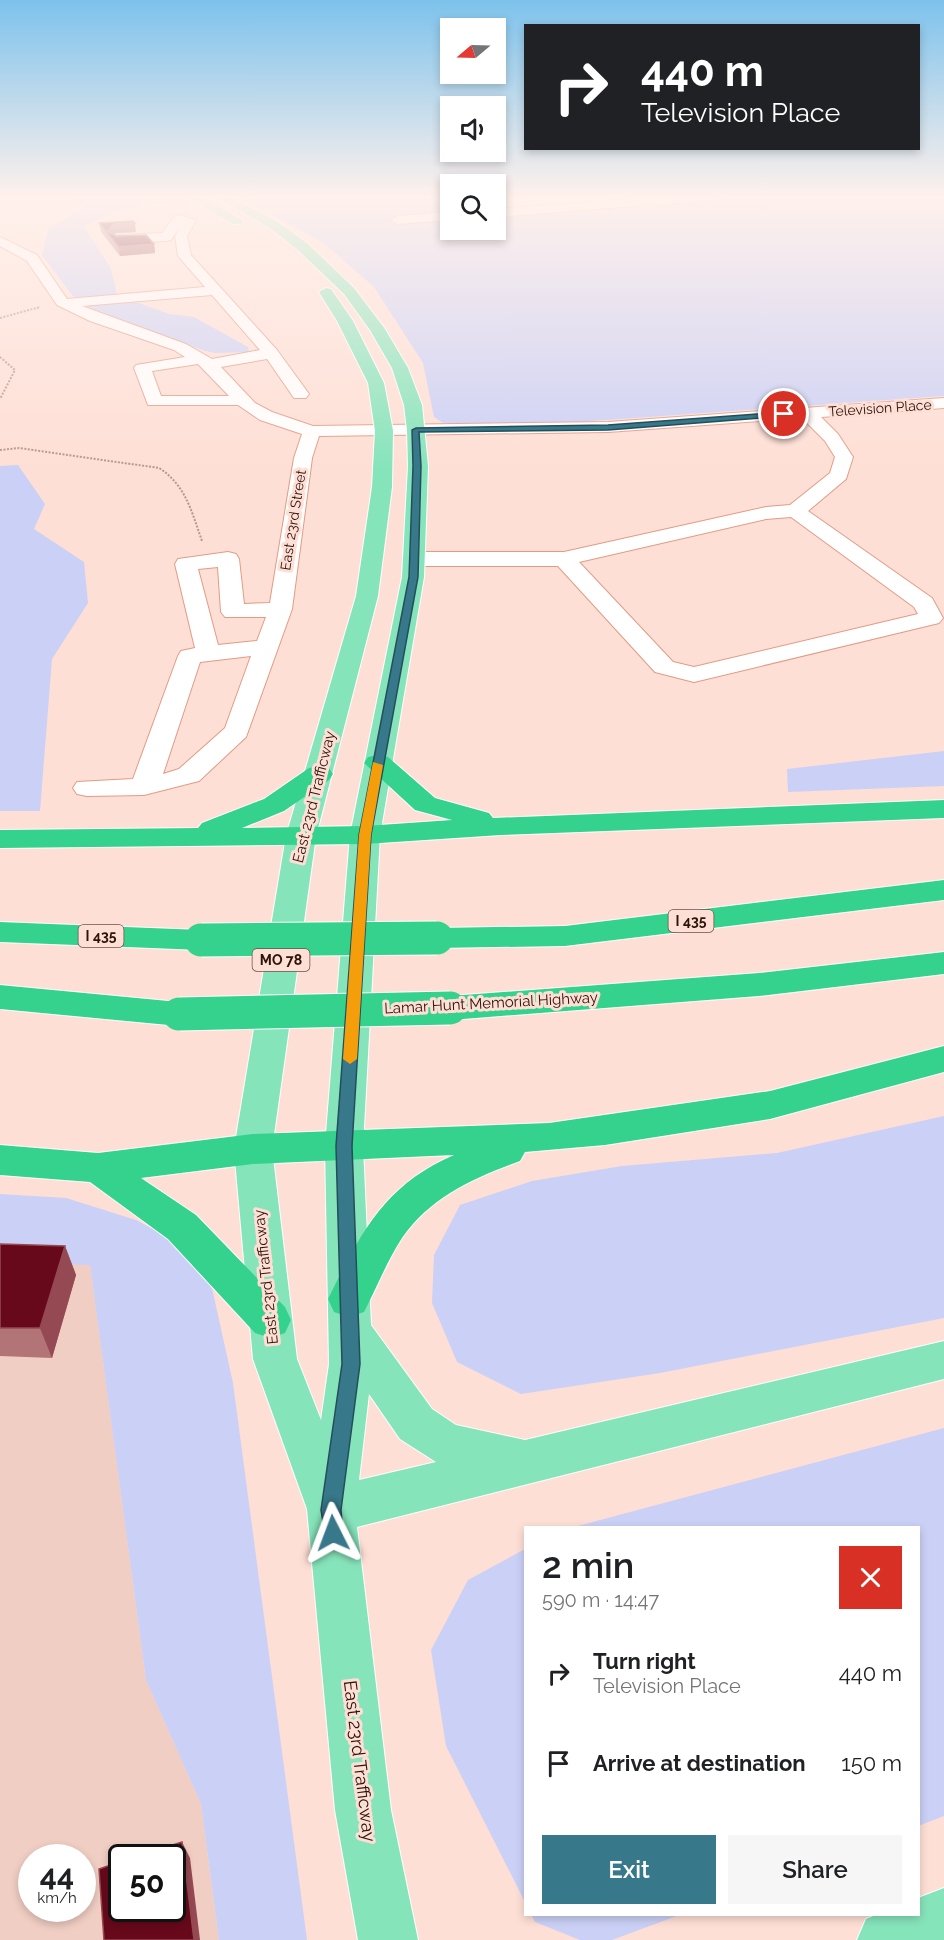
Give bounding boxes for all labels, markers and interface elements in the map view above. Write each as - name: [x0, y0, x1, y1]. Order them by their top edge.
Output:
- north arrow: [440, 18, 506, 84]
- map controls: [440, 18, 506, 240]
- text: 440 m: [641, 47, 764, 96]
- icon: right: [542, 48, 620, 126]
- button: sound: [440, 96, 506, 162]
- text: Television Place: [641, 97, 840, 128]
- button: search: [440, 174, 506, 240]
- pin: [758, 388, 809, 439]
- street label: Television Place: [828, 396, 932, 420]
- icon: arrive: [767, 397, 800, 430]
- street label: East 23rd Street: [277, 468, 309, 571]
- street label: East 23rd Trafficway: [289, 729, 339, 865]
- road number: I 435: [668, 910, 714, 932]
- road number: I 435: [78, 925, 124, 947]
- road number: MO 78: [252, 949, 310, 971]
- street label: Lamar Hunt Memorial Highway: [384, 988, 598, 1018]
- street label: East 23rd Trafficway: [250, 1209, 282, 1345]
- position arrow: [301, 1501, 365, 1565]
- text: 2 min: [542, 1544, 634, 1586]
- button: close: [839, 1546, 902, 1609]
- text: 590 m · 14:47: [542, 1588, 659, 1612]
- text: Turn right: [593, 1648, 696, 1674]
- icon: right: [542, 1657, 575, 1690]
- text: 440 m: [839, 1660, 902, 1686]
- text: Television Place: [593, 1674, 741, 1698]
- street label: East 23rd Trafficway: [340, 1679, 380, 1843]
- icon: arrive: [542, 1747, 575, 1780]
- text: Arrive at destination: [593, 1750, 806, 1776]
- text: 150 m: [841, 1750, 902, 1776]
- button: Exit: [542, 1835, 716, 1904]
- button: Share: [728, 1835, 902, 1904]
- speed limit sign: 50: [108, 1844, 186, 1922]
- text: 44: [40, 1858, 74, 1893]
- text: km/h: [37, 1889, 77, 1907]

